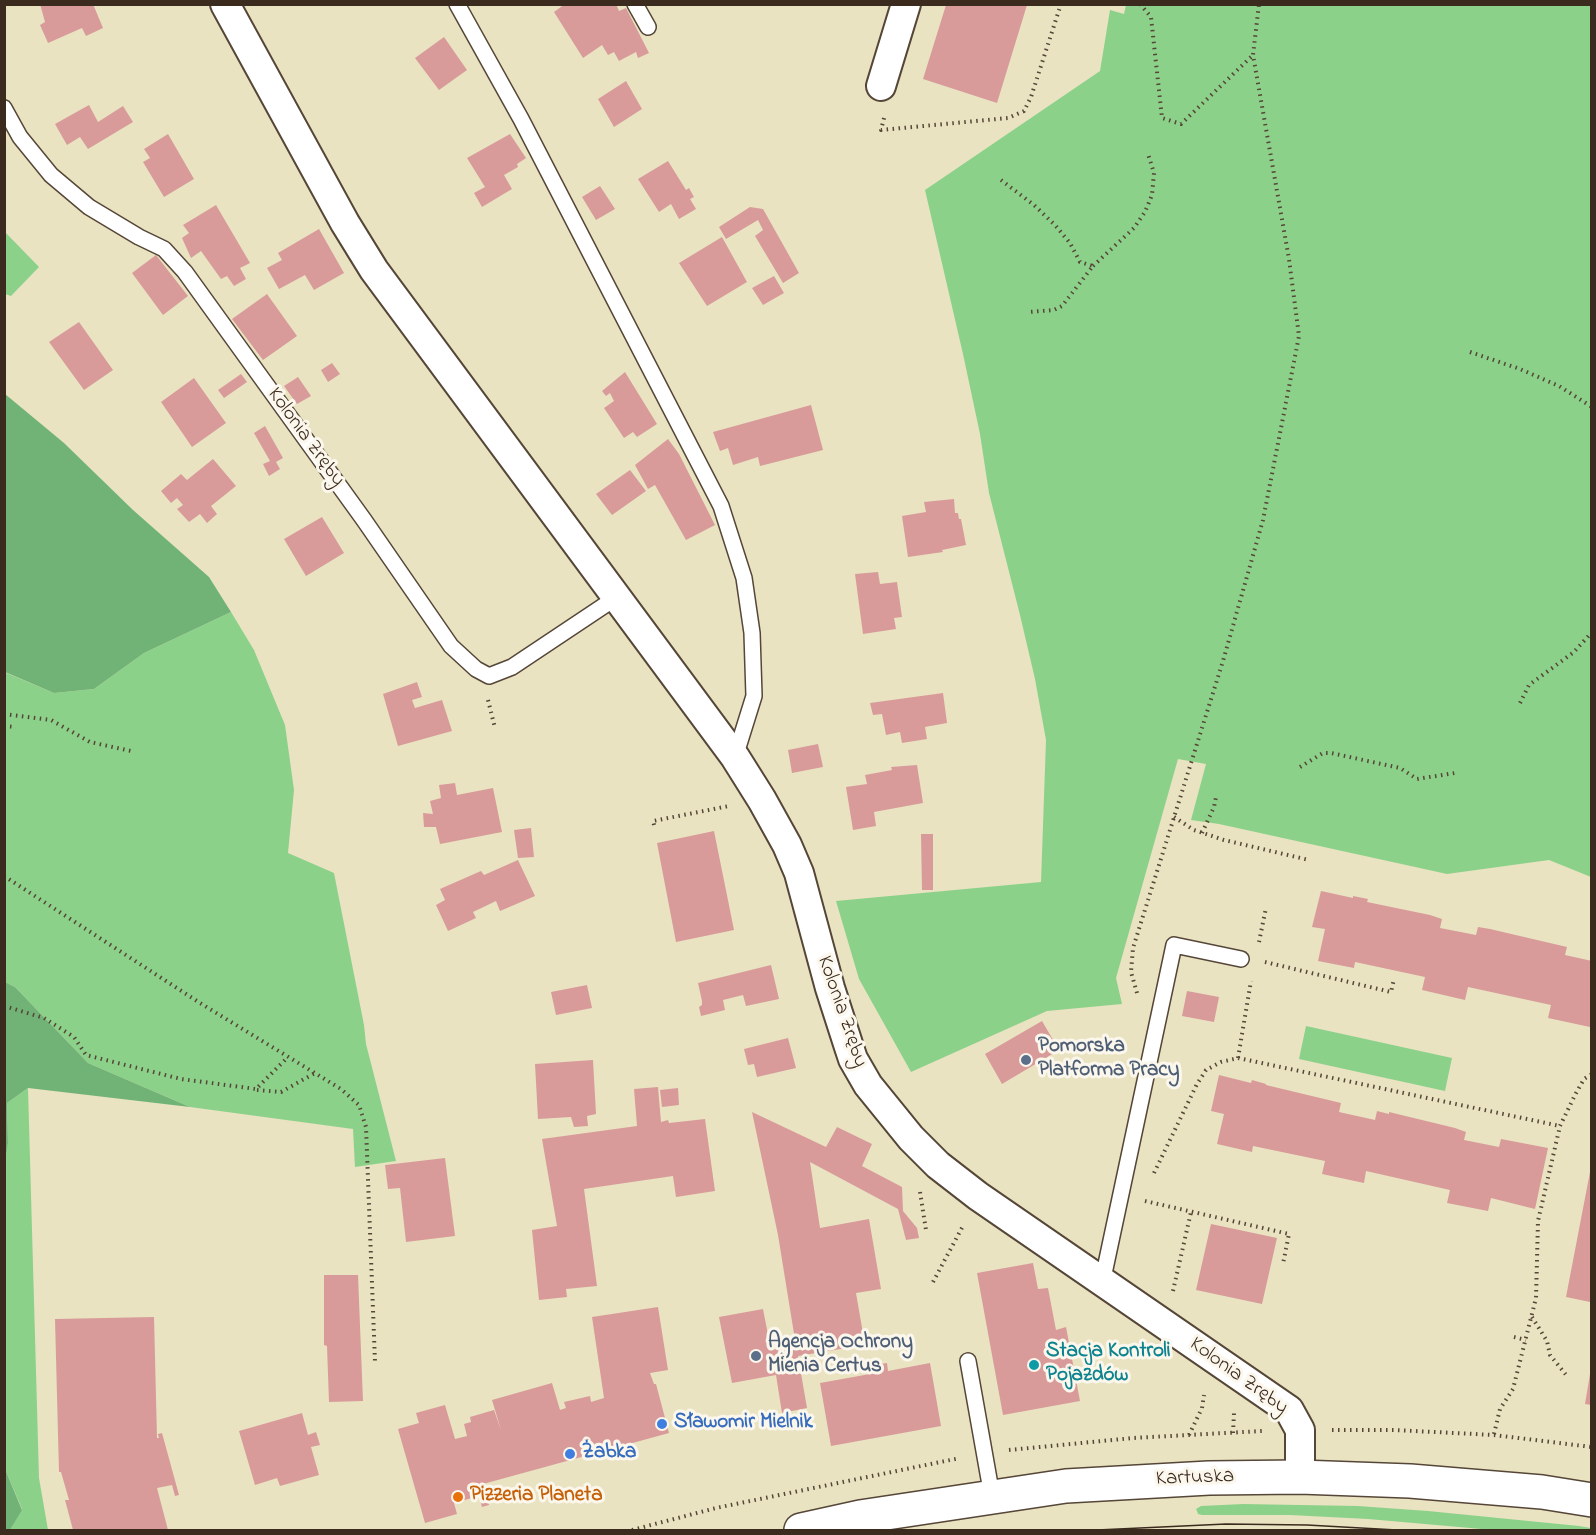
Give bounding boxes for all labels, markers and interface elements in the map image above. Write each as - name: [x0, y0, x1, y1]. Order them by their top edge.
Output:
- street label: Kolonia Zręby: [261, 384, 349, 492]
- street label: Kolonia Zręby: [810, 953, 872, 1071]
- place label: Pomorska Platforma Pracy: [1038, 1035, 1179, 1085]
- marker: Pomorska Platforma Pracy: [1019, 1053, 1033, 1067]
- place label: Agencja Ochrony Mienia Certus: [768, 1331, 913, 1381]
- street label: Kolonia Zręby: [1184, 1333, 1292, 1421]
- place label: Stacja Kontroli Pojazdów: [1046, 1340, 1171, 1390]
- marker: Agencja Ochrony Mienia Certus: [749, 1349, 763, 1363]
- marker: Stacja Kontroli Pojazdów: [1027, 1358, 1041, 1372]
- place label: Sławomir Mielnik: [674, 1411, 813, 1437]
- marker: Sławomir Mielnik: [655, 1417, 669, 1431]
- place label: Żabka: [582, 1441, 636, 1467]
- marker: Żabka: [563, 1447, 577, 1461]
- street label: Kartuska: [1155, 1465, 1235, 1493]
- place label: Pizzeria Planeta: [470, 1484, 602, 1510]
- marker: Pizzeria Planeta: [451, 1490, 465, 1504]

